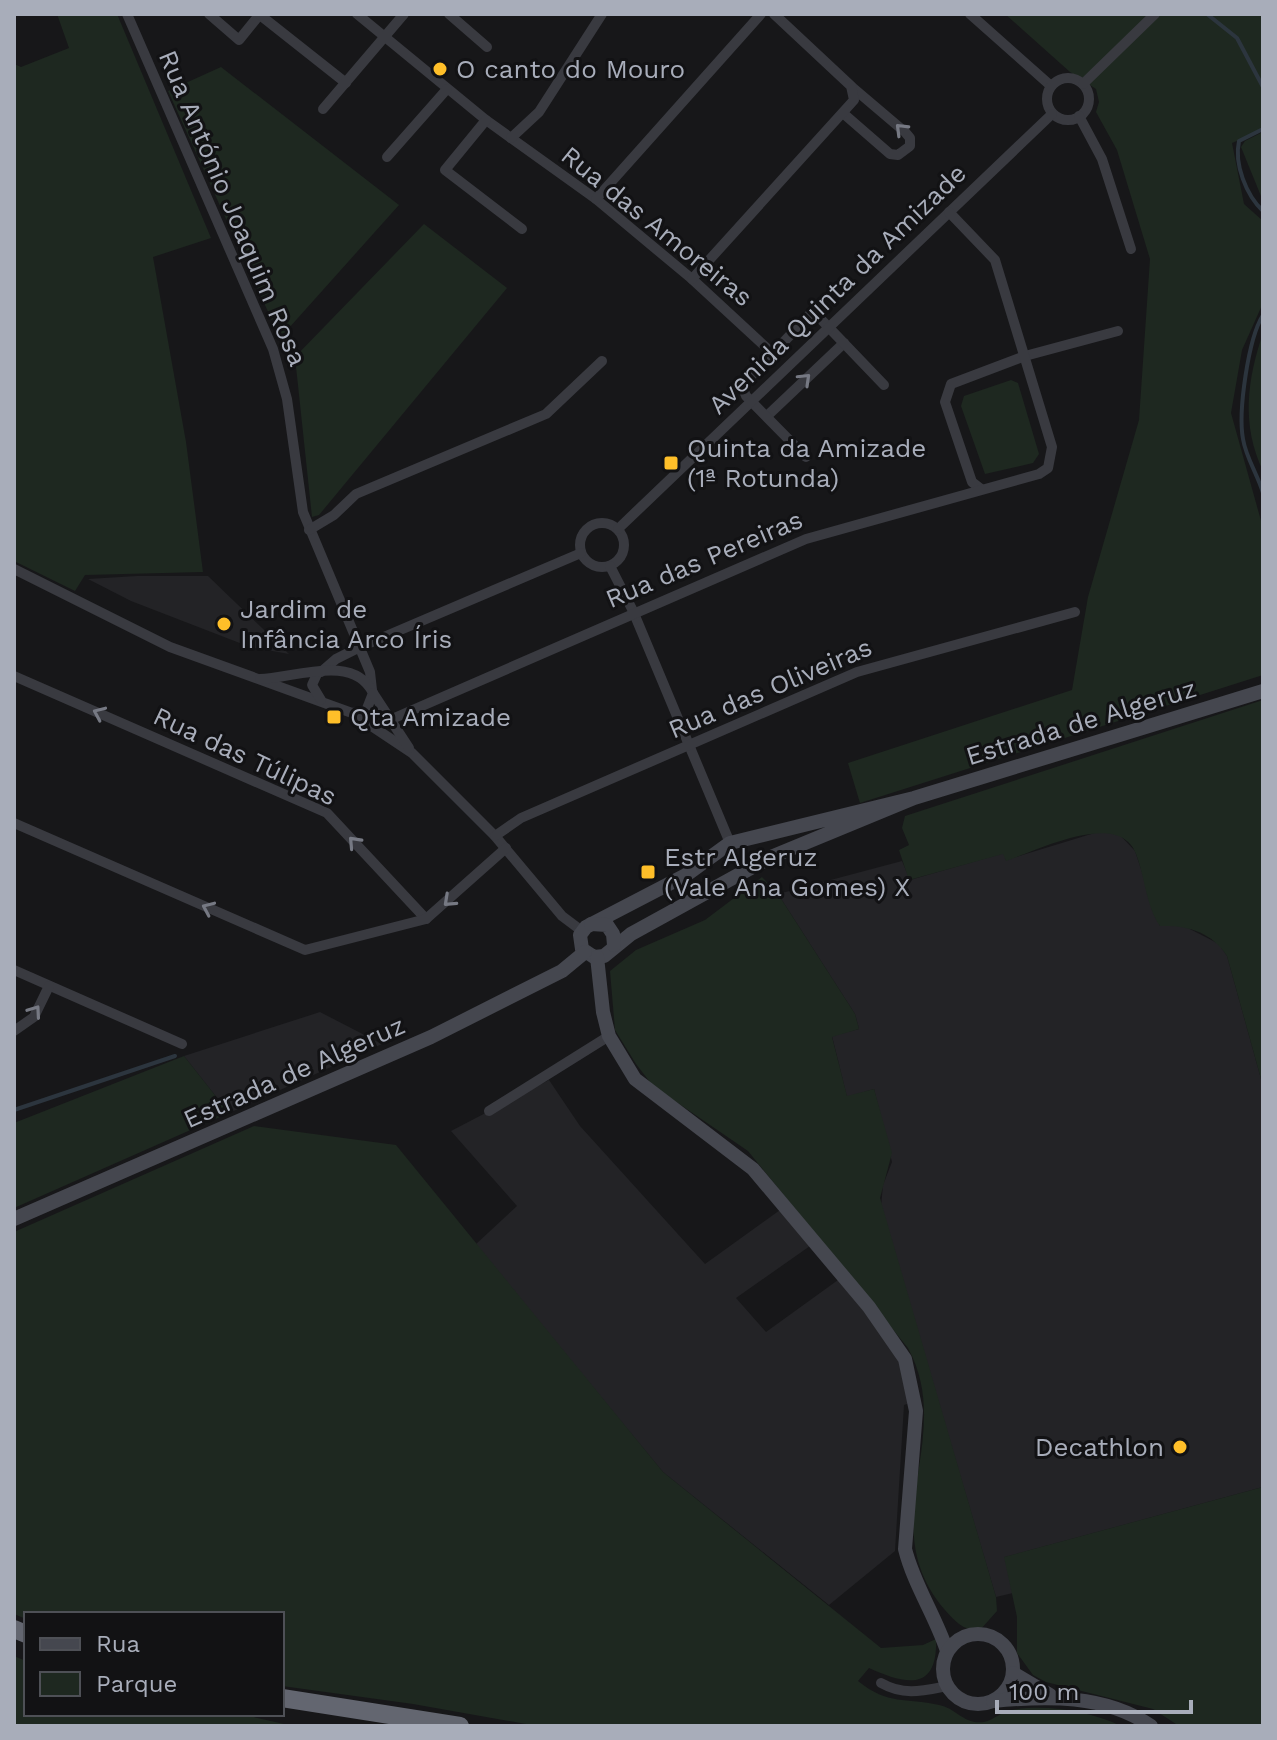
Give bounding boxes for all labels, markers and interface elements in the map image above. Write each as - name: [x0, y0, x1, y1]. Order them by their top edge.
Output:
- street label: Rua António Joaquim Rosa: [153, 46, 313, 371]
- place label: O canto do Mouro: [456, 54, 685, 84]
- marker: O canto do Mouro: [431, 60, 449, 78]
- one-way arrow: [895, 124, 910, 138]
- street label: Rua das Amoreiras: [556, 140, 758, 312]
- street label: Avenida Quinta da Amizade: [702, 158, 972, 420]
- one-way arrow: [796, 374, 810, 389]
- place label: Quinta da Amizade (1ª Rotunda): [687, 433, 926, 493]
- marker: Quinta da Amizade (1ª Rotunda): [662, 454, 680, 472]
- street label: Rua das Pereiras: [601, 504, 807, 614]
- place label: Jardim de Infância Arco Íris: [240, 594, 452, 654]
- marker: Jardim de Infância Arco Íris: [215, 615, 233, 633]
- street label: Rua das Oliveiras: [664, 632, 876, 744]
- street label: Estrada de Algeruz: [962, 673, 1200, 771]
- street label: Rua das Túlipas: [149, 700, 341, 812]
- place label: Qta Amizade: [350, 702, 511, 732]
- one-way arrow: [93, 707, 107, 723]
- marker: Qta Amizade: [325, 708, 343, 726]
- one-way arrow: [349, 836, 363, 851]
- place label: Estr Algeruz (Vale Ana Gomes) X: [664, 842, 910, 902]
- marker: Estr Algeruz (Vale Ana Gomes) X: [639, 863, 657, 881]
- one-way arrow: [443, 891, 458, 905]
- one-way arrow: [202, 901, 216, 917]
- one-way arrow: [25, 1006, 40, 1020]
- street label: Estrada de Algeruz: [179, 1010, 409, 1134]
- place label: Decathlon: [1035, 1432, 1164, 1462]
- marker: Decathlon: [1171, 1438, 1189, 1456]
- legend: [24, 1612, 284, 1716]
- text: Rua: [96, 1630, 140, 1658]
- scale bar: [997, 1664, 1191, 1714]
- text: Parque: [96, 1670, 177, 1698]
- text: 100 m: [1009, 1678, 1079, 1706]

